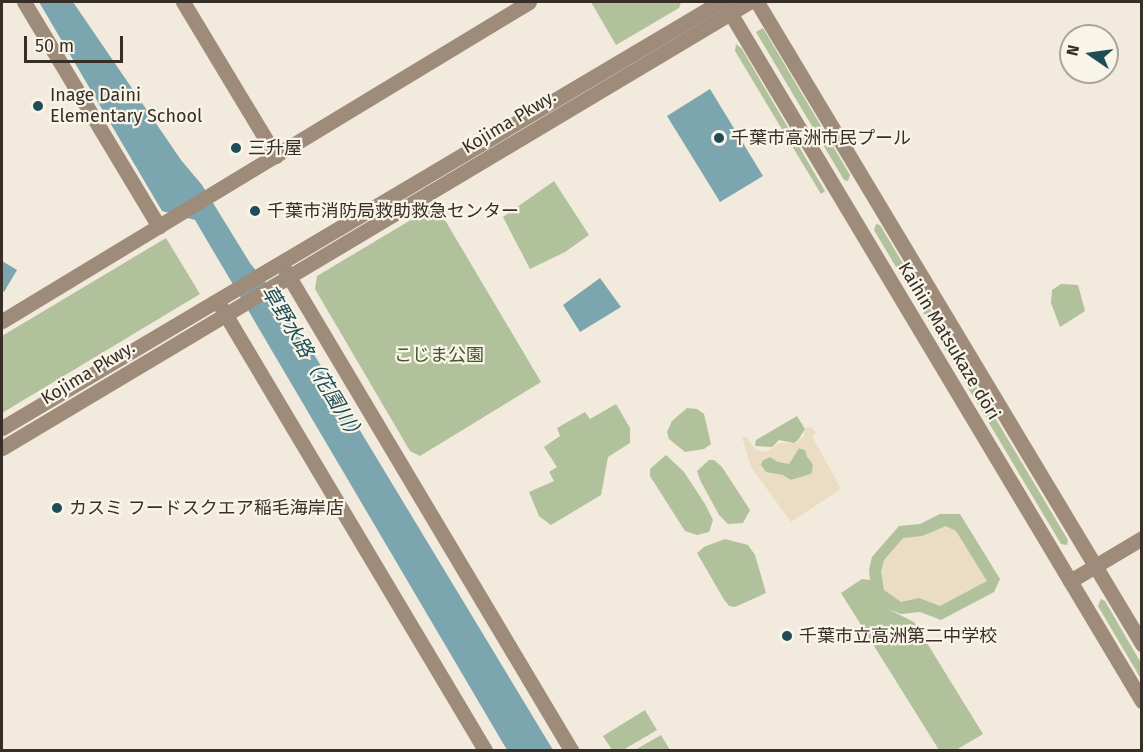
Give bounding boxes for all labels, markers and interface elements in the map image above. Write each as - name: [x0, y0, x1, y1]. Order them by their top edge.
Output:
- scale bar: [27, 24, 126, 62]
- north arrow: [1059, 24, 1119, 84]
- text: 50 m: [35, 35, 74, 57]
- text: N: [1062, 43, 1083, 58]
- place label: Inage Daini Elementary School: [50, 85, 202, 128]
- street label: Kojima Pkwy.: [458, 86, 560, 158]
- marker: Inage Daini Elementary School: [31, 99, 45, 113]
- place label: 千葉市高洲市民プール: [731, 127, 911, 149]
- marker: 千葉市高洲市民プール: [712, 131, 726, 145]
- place label: 三升屋: [248, 137, 302, 159]
- marker: 三升屋: [229, 141, 243, 155]
- place label: 千葉市消防局救助救急センター: [267, 200, 519, 222]
- marker: 千葉市消防局救助救急センター: [248, 204, 262, 218]
- street label: Kaihin Matsukaze dōri: [893, 258, 1005, 424]
- water label: 草野水路（花園川）: [256, 281, 370, 447]
- street label: Kojima Pkwy.: [37, 337, 139, 409]
- park label: こじま公園: [394, 344, 484, 366]
- place label: カスミ フードスクエア稲毛海岸店: [69, 497, 344, 519]
- marker: カスミ フードスクエア稲毛海岸店: [50, 501, 64, 515]
- place label: 千葉市立高洲第二中学校: [799, 625, 997, 647]
- marker: 千葉市立高洲第二中学校: [780, 629, 794, 643]

